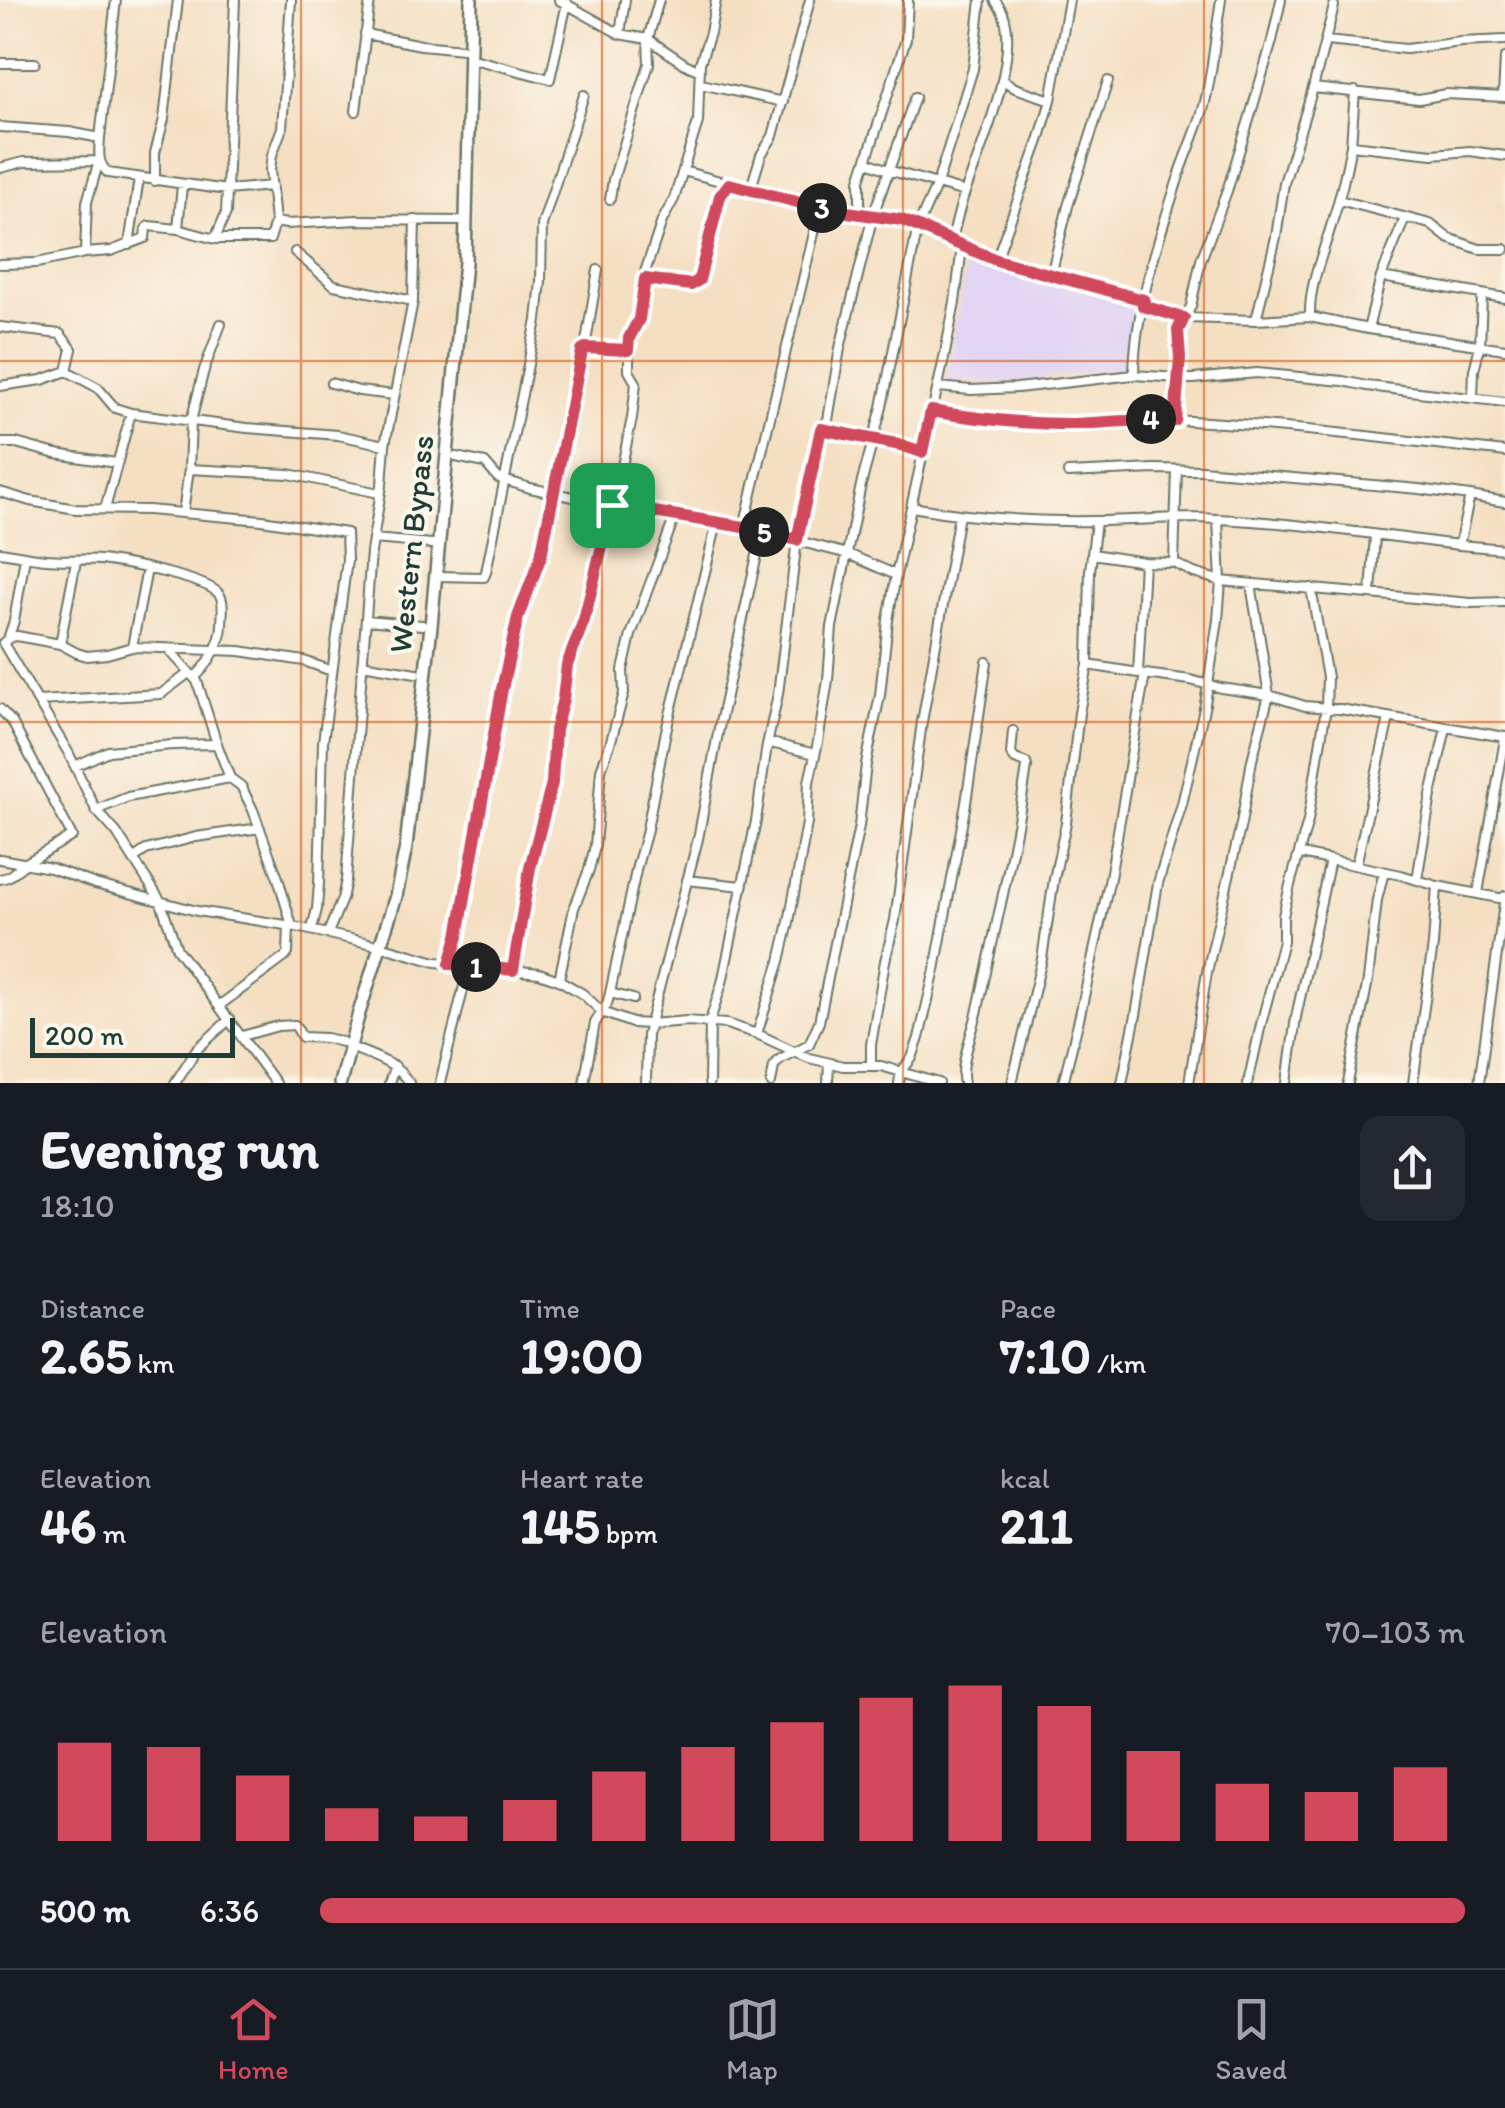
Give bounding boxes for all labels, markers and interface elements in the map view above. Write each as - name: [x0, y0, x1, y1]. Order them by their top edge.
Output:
- pin: 3: [797, 183, 847, 233]
- text: 3: [814, 191, 830, 225]
- pin: 4: [1126, 394, 1176, 444]
- text: 4: [1143, 402, 1159, 436]
- street label: Western Bypass: [381, 433, 441, 655]
- pin: [570, 463, 655, 548]
- icon: arrive: [585, 478, 640, 533]
- pin: 5: [739, 507, 789, 557]
- text: 5: [757, 515, 771, 549]
- pin: 1: [451, 942, 501, 992]
- text: 1: [470, 950, 483, 984]
- scale bar: [30, 1013, 235, 1058]
- text: 200 m: [45, 1018, 124, 1052]
- text: Evening run: [40, 1116, 319, 1182]
- button: share: [1360, 1116, 1465, 1221]
- text: 18:10: [40, 1187, 115, 1225]
- text: Distance: [40, 1291, 145, 1325]
- text: Time: [520, 1291, 580, 1325]
- text: Pace: [1000, 1291, 1056, 1325]
- text: 2.65: [40, 1325, 131, 1386]
- text: 19:00: [520, 1325, 643, 1386]
- text: 7:10: [1000, 1325, 1091, 1386]
- text: km: [131, 1346, 175, 1380]
- text: /km: [1091, 1346, 1146, 1380]
- text: Elevation: [40, 1461, 151, 1495]
- text: Heart rate: [520, 1461, 644, 1495]
- text: kcal: [1000, 1461, 1050, 1495]
- text: 46: [40, 1495, 97, 1556]
- text: 145: [520, 1495, 600, 1556]
- text: 211: [1000, 1495, 1073, 1556]
- text: m: [97, 1516, 126, 1550]
- text: bpm: [600, 1516, 658, 1550]
- text: Elevation: [40, 1613, 167, 1651]
- text: 70–103 m: [1325, 1613, 1465, 1651]
- text: 500 m: [40, 1892, 130, 1930]
- text: 6:36: [200, 1892, 259, 1930]
- tab: Home: [218, 1992, 289, 2086]
- tab: Map: [725, 1992, 780, 2086]
- tab: Saved: [1216, 1992, 1287, 2086]

